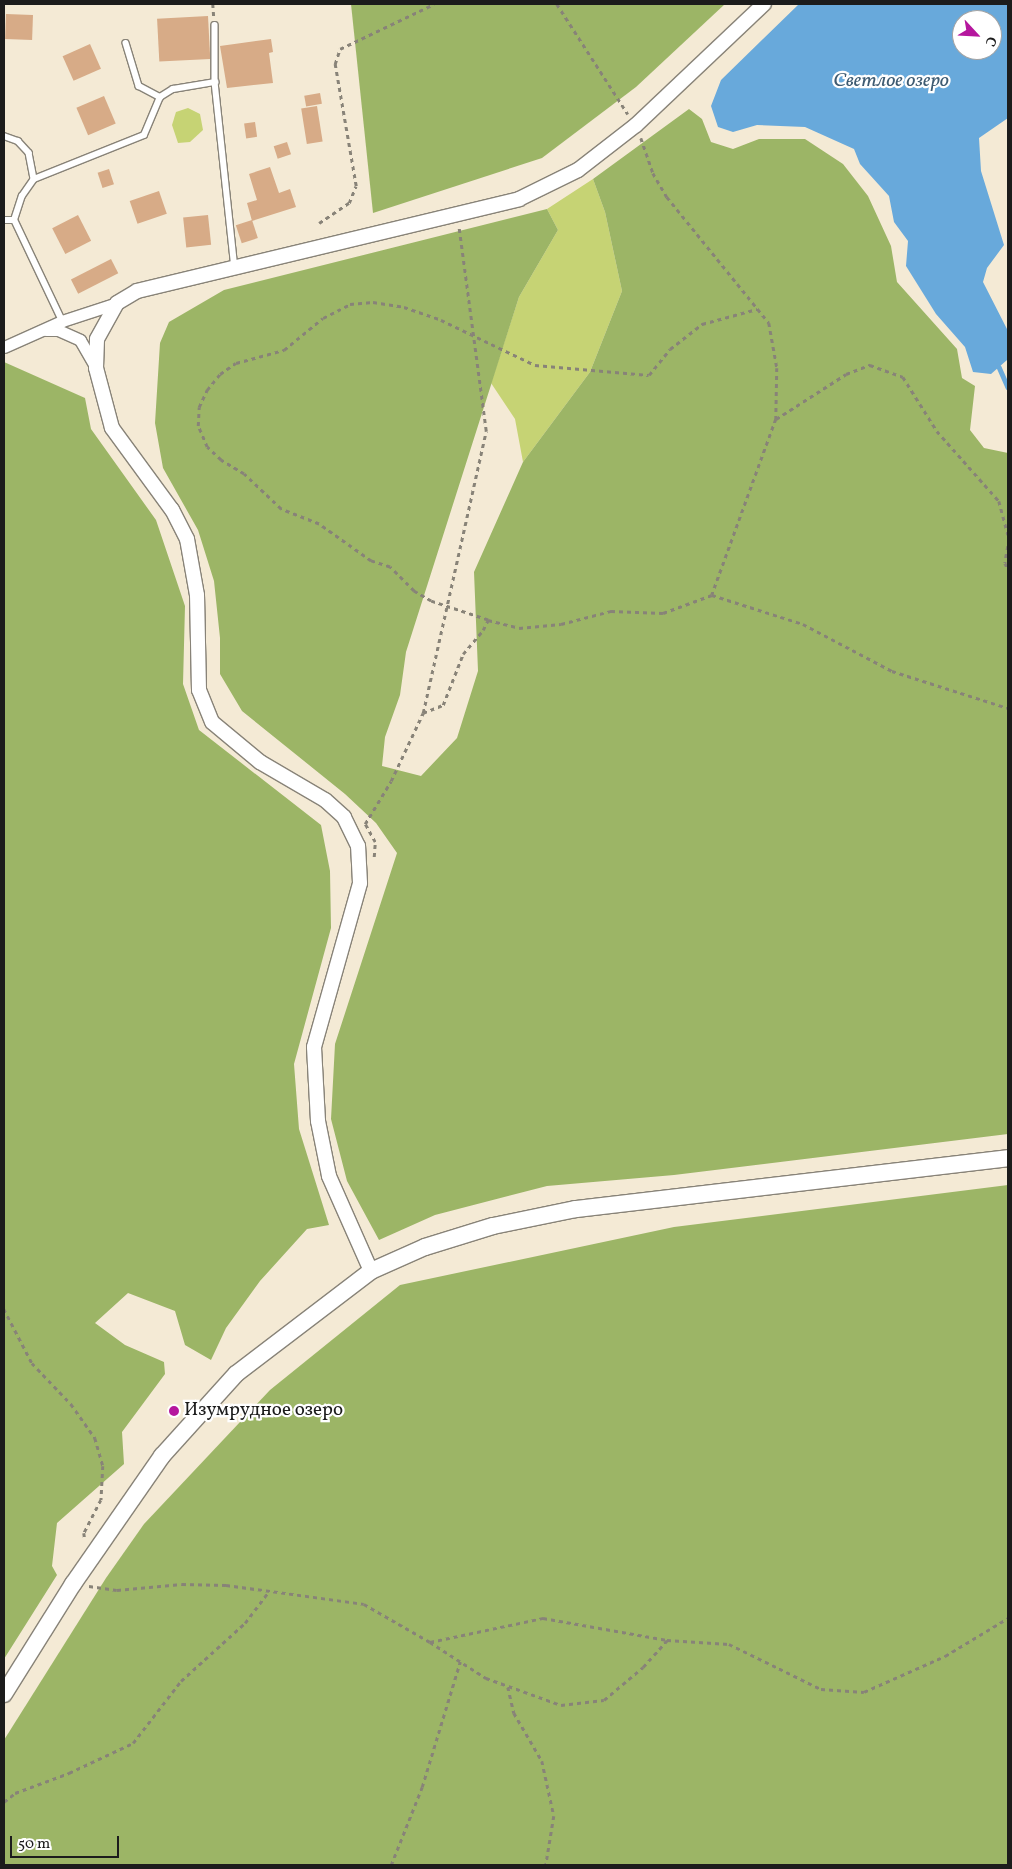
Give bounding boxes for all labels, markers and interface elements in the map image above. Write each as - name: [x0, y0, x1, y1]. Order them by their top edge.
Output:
- north arrow: [952, 10, 1002, 60]
- text: С: [980, 33, 1001, 49]
- water label: Светлое озеро: [833, 69, 949, 93]
- place label: Изумрудное озеро: [184, 1400, 343, 1422]
- marker: Изумрудное озеро: [168, 1405, 180, 1417]
- scale bar: [12, 1826, 121, 1858]
- text: 50 m: [18, 1834, 50, 1855]

